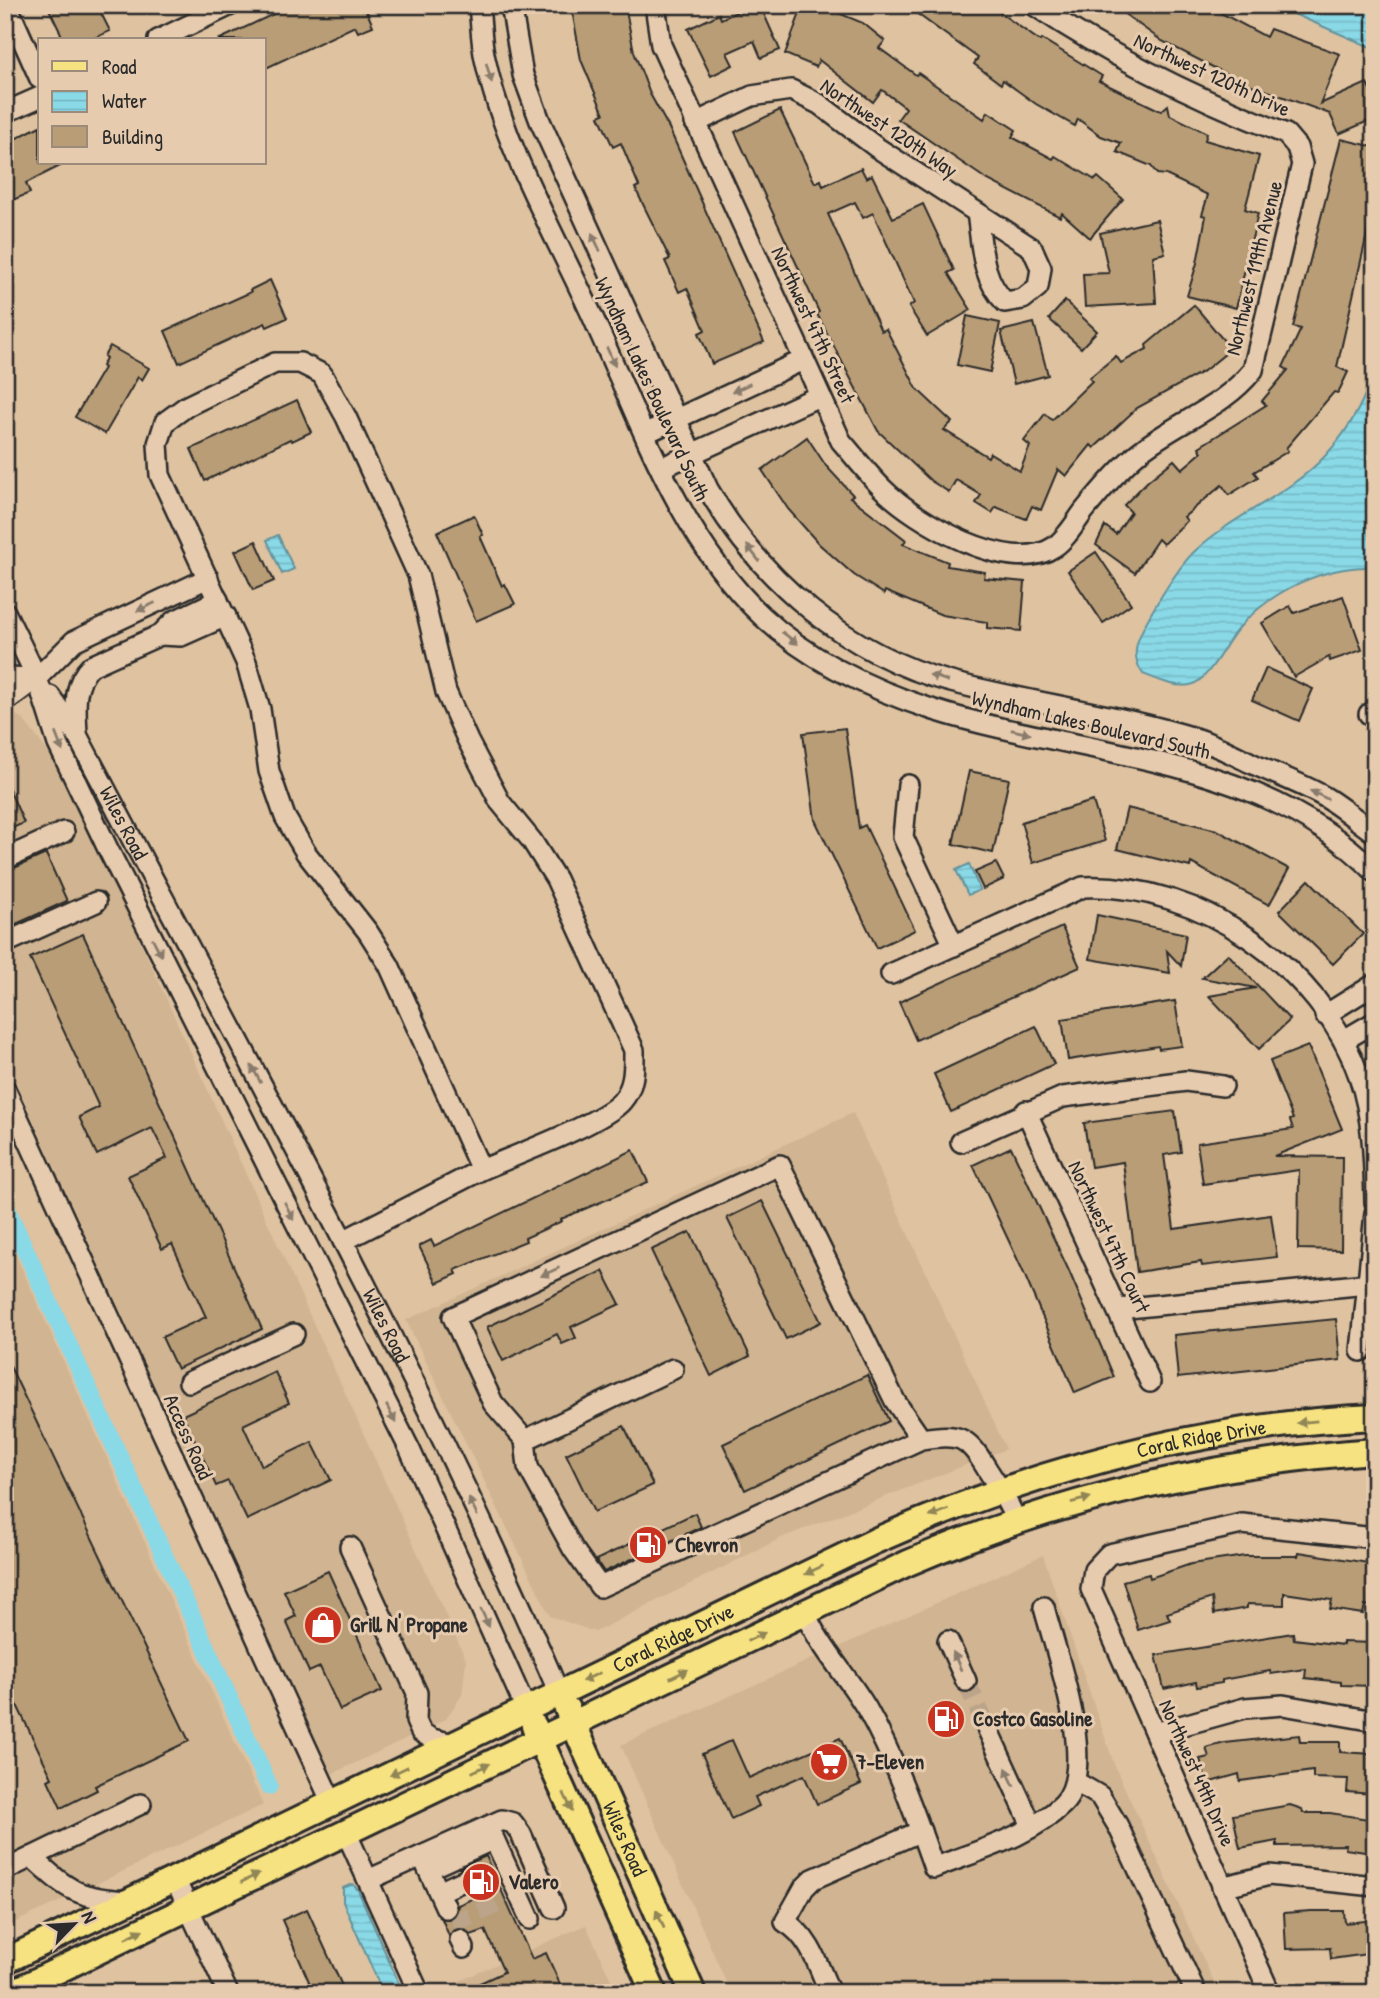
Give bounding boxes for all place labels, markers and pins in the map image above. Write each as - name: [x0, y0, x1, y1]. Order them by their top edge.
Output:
- fuel station icon: Chevron: [627, 1524, 669, 1566]
- place label: Chevron: [675, 1530, 738, 1559]
- shop icon: Grill N' Propane: [302, 1604, 344, 1646]
- place label: Grill N' Propane: [350, 1610, 469, 1640]
- fuel station icon: Costco Gasoline: [925, 1698, 967, 1740]
- place label: Costco Gasoline: [973, 1704, 1093, 1733]
- supermarket icon: 7-Eleven: [808, 1741, 850, 1783]
- place label: 7-Eleven: [855, 1747, 924, 1776]
- fuel station icon: Valero: [460, 1861, 502, 1903]
- place label: Valero: [508, 1867, 559, 1896]

